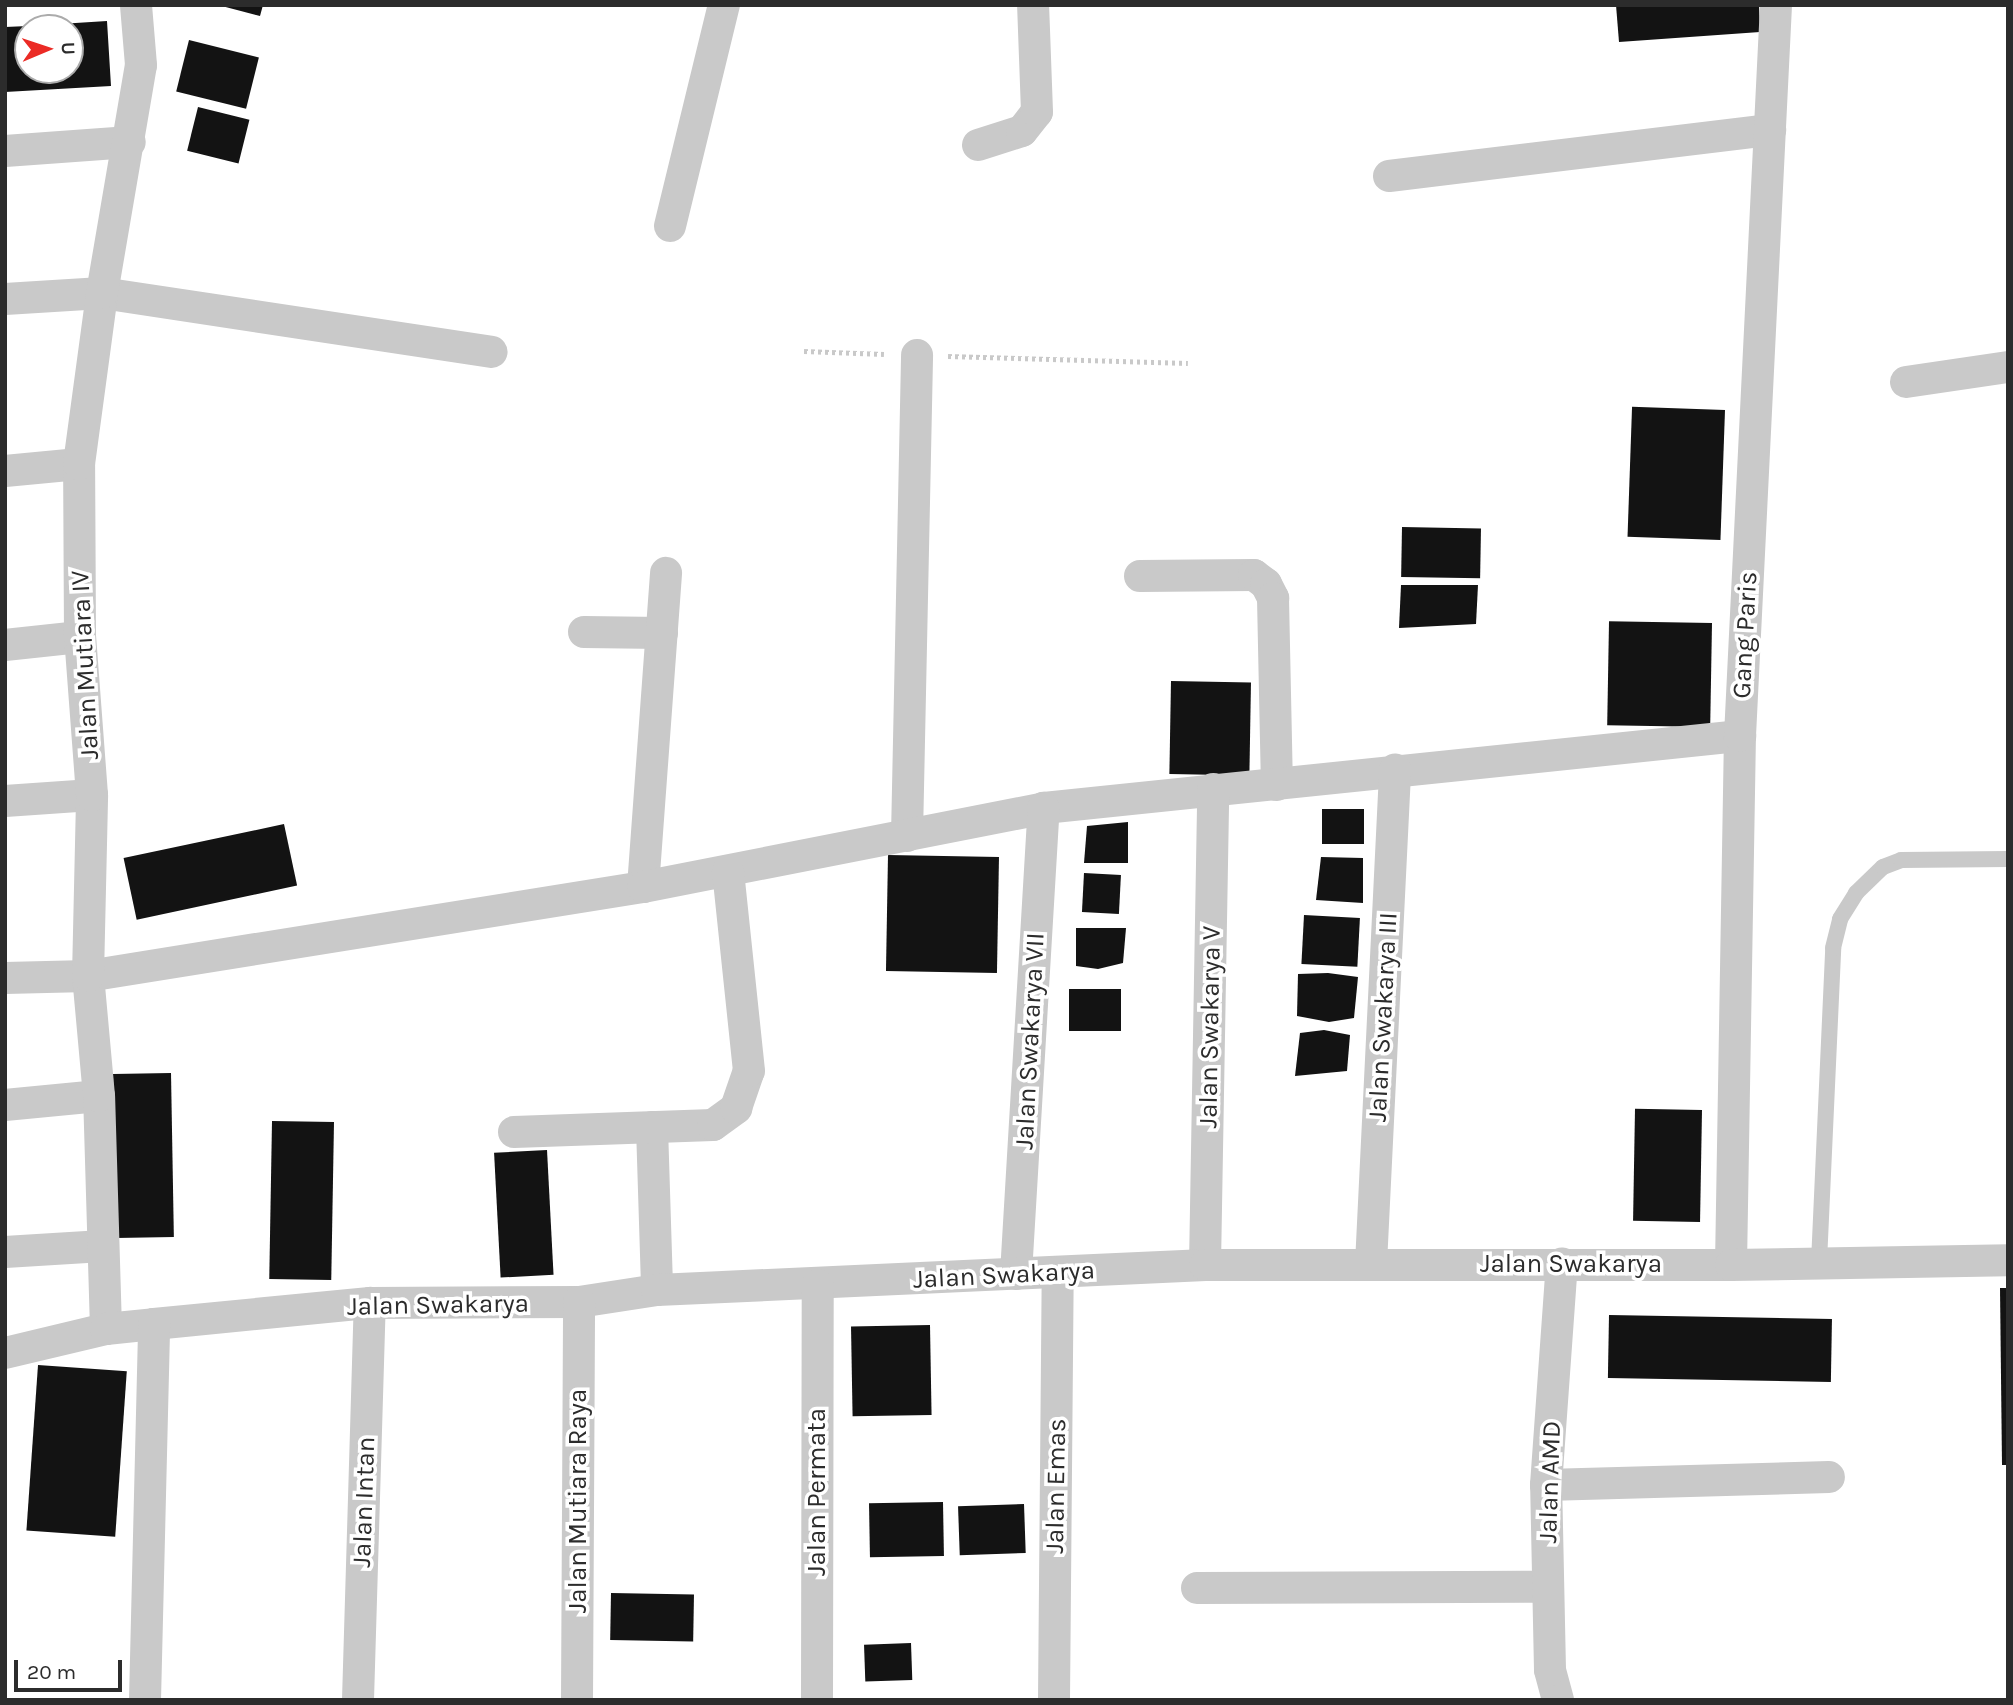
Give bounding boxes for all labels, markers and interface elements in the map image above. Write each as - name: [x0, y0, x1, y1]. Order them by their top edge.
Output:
- north arrow: [14, 14, 84, 84]
- text: U: [57, 41, 79, 55]
- street label: Jalan Mutiara IV: [64, 569, 106, 761]
- street label: Gang Paris: [1726, 571, 1764, 699]
- street label: Jalan Swakarya III: [1362, 911, 1404, 1123]
- street label: Jalan Swakarya V: [1193, 925, 1227, 1129]
- street label: Jalan Swakarya VII: [1009, 932, 1051, 1150]
- street label: Jalan Swakarya: [1480, 1248, 1662, 1280]
- street label: Jalan Swakarya: [912, 1255, 1096, 1295]
- street label: Jalan Swakarya: [347, 1288, 529, 1322]
- street label: Jalan Mutiara Raya: [562, 1389, 594, 1613]
- street label: Jalan Permata: [801, 1408, 833, 1576]
- street label: Jalan Emas: [1039, 1418, 1073, 1554]
- street label: Jalan AMD: [1532, 1420, 1568, 1544]
- street label: Jalan Intan: [346, 1436, 382, 1568]
- scale bar: [18, 1646, 126, 1690]
- text: 20 m: [27, 1660, 76, 1684]

